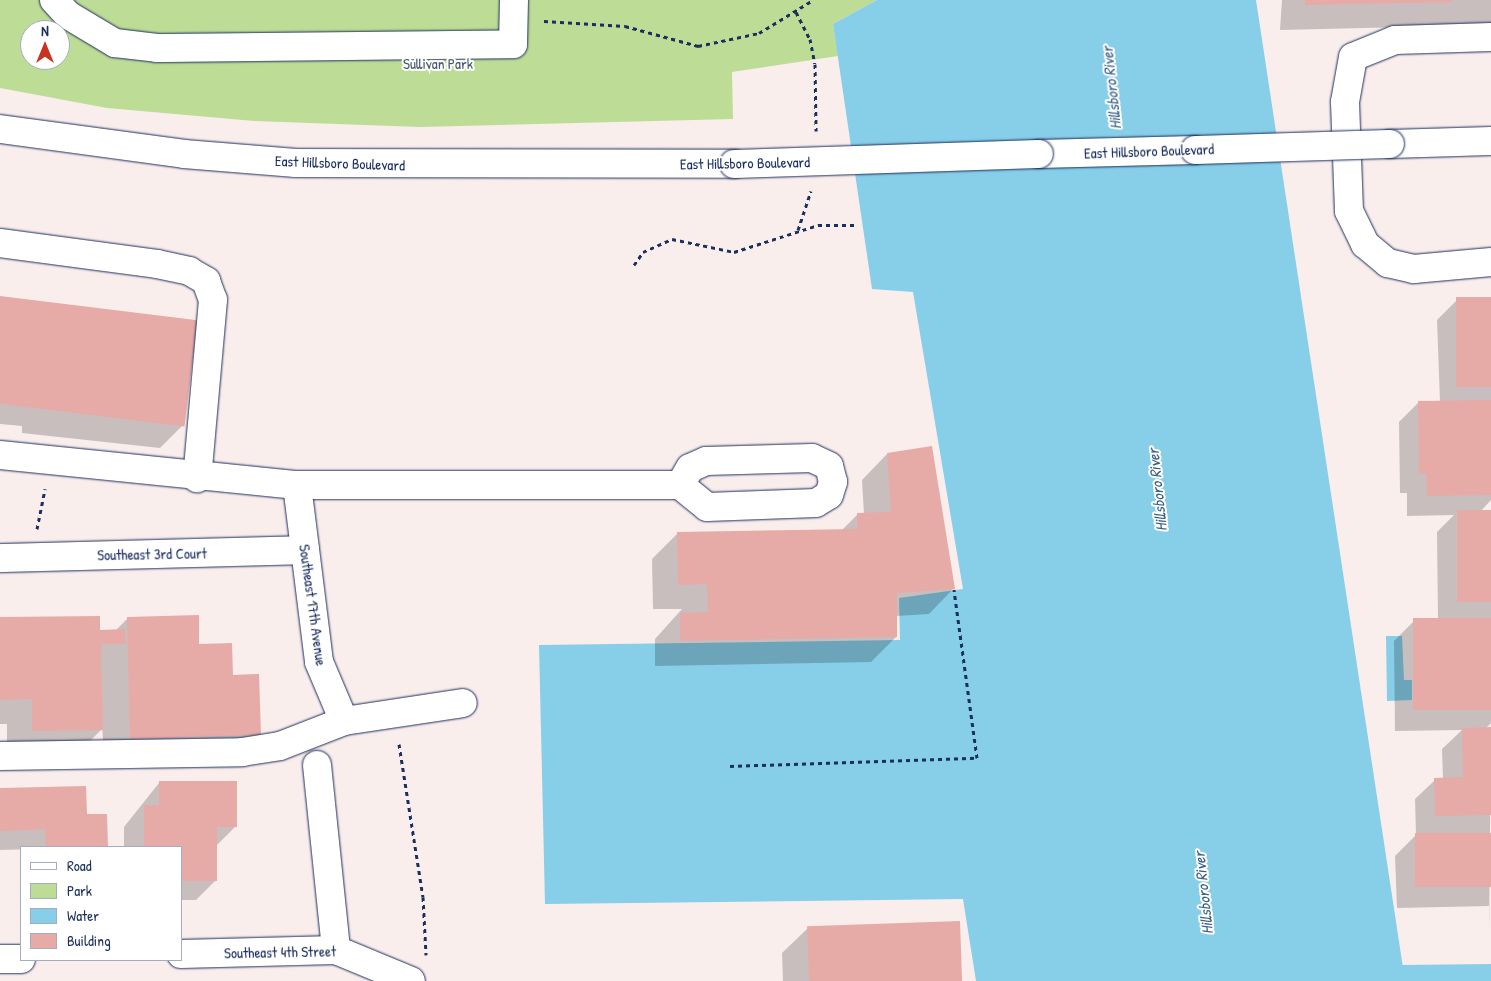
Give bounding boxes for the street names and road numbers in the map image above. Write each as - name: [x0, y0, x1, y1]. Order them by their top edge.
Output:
- street label: East Hillsboro Boulevard: [1084, 140, 1214, 162]
- street label: East Hillsboro Boulevard: [275, 152, 405, 174]
- street label: East Hillsboro Boulevard: [680, 153, 810, 173]
- street label: Southeast 17th Avenue: [296, 543, 330, 667]
- street label: Southeast 3rd Court: [97, 544, 207, 564]
- street label: Southeast 4th Street: [224, 942, 336, 962]

